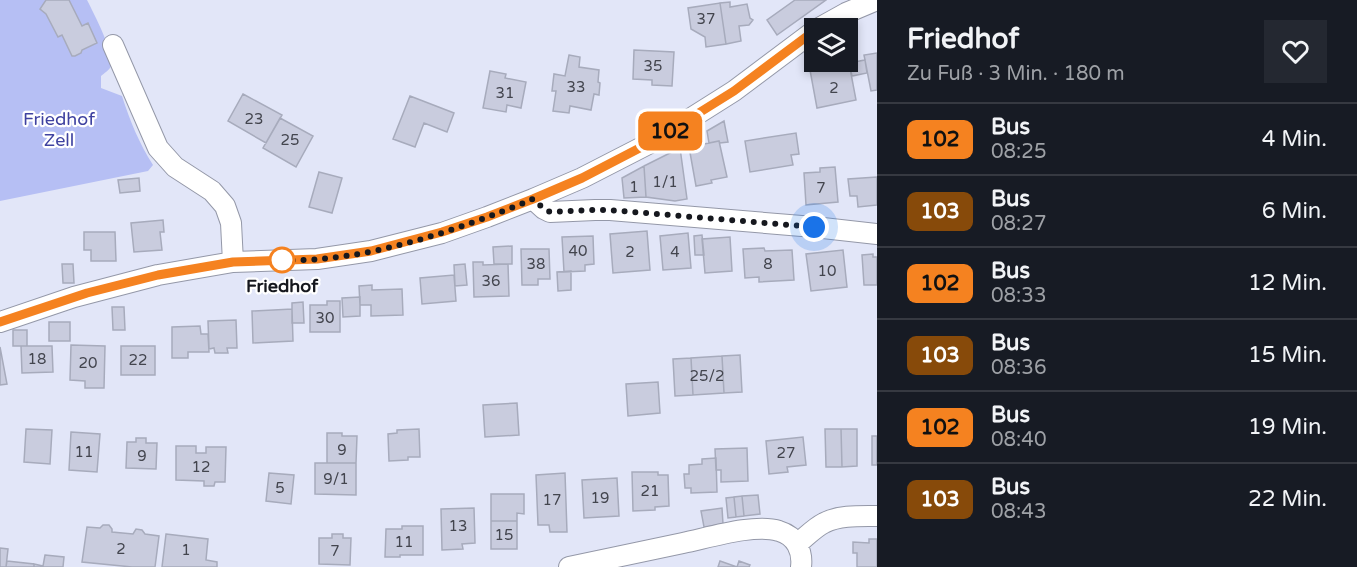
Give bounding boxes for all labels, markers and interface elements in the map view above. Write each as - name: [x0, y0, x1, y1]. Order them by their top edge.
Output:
- house number: 37: [697, 10, 715, 28]
- map controls: [804, 18, 858, 72]
- button: layers: [804, 18, 858, 72]
- button: heart: [1264, 20, 1327, 83]
- text: Friedhof: [907, 22, 1019, 56]
- house number: 35: [644, 57, 662, 75]
- text: Zu Fuß · 3 Min. · 180 m: [907, 62, 1125, 86]
- house number: 33: [567, 78, 585, 96]
- house number: 2: [829, 79, 839, 97]
- house number: 31: [496, 84, 514, 102]
- park label: Friedhof Zell: [23, 108, 95, 151]
- house number: 23: [245, 110, 263, 128]
- line badge: 102: [636, 112, 704, 150]
- text: Bus: [991, 114, 1030, 140]
- text: 102: [650, 119, 690, 144]
- text: 4 Min.: [1262, 126, 1327, 152]
- text: 102: [920, 127, 960, 152]
- house number: 25: [281, 131, 299, 149]
- text: 08:25: [991, 140, 1046, 164]
- house number: 1/1: [652, 173, 678, 191]
- house number: 1: [629, 178, 639, 196]
- house number: 7: [816, 179, 826, 197]
- text: Bus: [991, 186, 1030, 212]
- text: 6 Min.: [1262, 198, 1327, 224]
- text: 103: [920, 199, 960, 224]
- your location: [799, 212, 829, 242]
- text: 08:27: [991, 212, 1046, 236]
- house number: 40: [569, 242, 587, 260]
- house number: 2: [625, 243, 635, 261]
- house number: 4: [670, 243, 680, 261]
- marker: Friedhof: [269, 247, 295, 273]
- house number: 38: [527, 255, 545, 273]
- house number: 8: [763, 255, 773, 273]
- text: Bus: [991, 258, 1030, 284]
- house number: 10: [818, 262, 836, 280]
- text: 12 Min.: [1248, 270, 1327, 296]
- text: 102: [920, 271, 960, 296]
- house number: 36: [482, 272, 500, 290]
- place label: Friedhof: [246, 275, 319, 297]
- text: 08:33: [991, 284, 1046, 308]
- house number: 30: [316, 309, 334, 327]
- text: Bus: [991, 330, 1030, 356]
- text: 15 Min.: [1248, 342, 1327, 368]
- text: 103: [920, 343, 960, 368]
- house number: 18: [28, 350, 46, 368]
- house number: 22: [129, 351, 147, 369]
- house number: 20: [79, 354, 97, 372]
- text: 08:36: [991, 356, 1046, 380]
- house number: 25/2: [690, 367, 724, 385]
- text: Bus: [991, 402, 1030, 428]
- text: 19 Min.: [1248, 414, 1327, 440]
- text: 102: [920, 415, 960, 440]
- text: 08:40: [991, 428, 1046, 452]
- house number: 9: [337, 441, 347, 459]
- house number: 11: [75, 443, 93, 461]
- house number: 27: [777, 444, 795, 462]
- house number: 9: [137, 447, 147, 465]
- house number: 12: [192, 458, 210, 476]
- house number: 9/1: [323, 470, 349, 488]
- text: Bus: [991, 474, 1030, 500]
- house number: 5: [275, 479, 285, 497]
- house number: 21: [641, 482, 659, 500]
- text: 22 Min.: [1248, 486, 1327, 512]
- text: 103: [920, 487, 960, 512]
- house number: 19: [591, 489, 609, 507]
- house number: 17: [543, 491, 561, 509]
- text: 08:43: [991, 500, 1046, 524]
- house number: 13: [449, 517, 467, 535]
- house number: 15: [495, 526, 513, 544]
- house number: 11: [395, 533, 413, 551]
- house number: 2: [116, 540, 126, 558]
- house number: 1: [181, 541, 191, 559]
- house number: 7: [330, 542, 340, 560]

